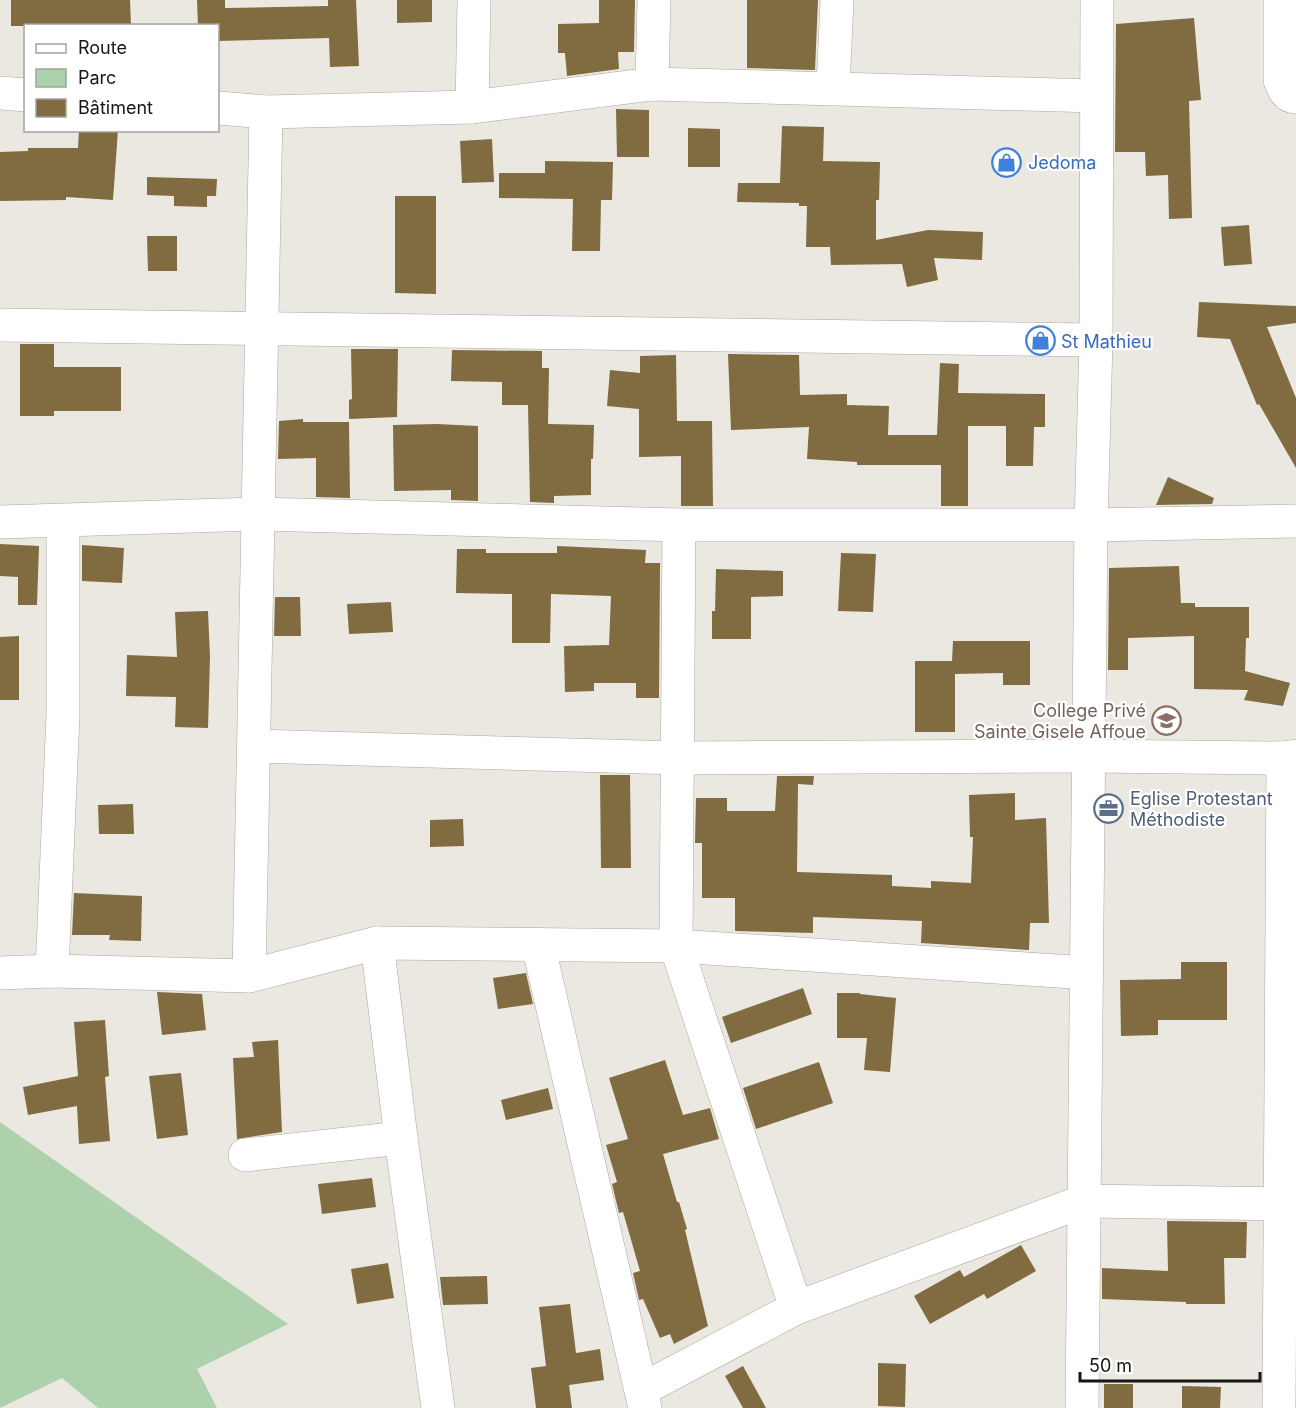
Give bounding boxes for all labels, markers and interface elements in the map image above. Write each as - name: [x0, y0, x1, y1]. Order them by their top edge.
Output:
- legend: [24, 24, 219, 132]
- text: Route: [78, 37, 127, 58]
- text: Parc: [78, 67, 116, 88]
- text: Bâtiment: [78, 97, 153, 118]
- shop icon: Jedoma: [991, 146, 1023, 178]
- place label: Jedoma: [1028, 152, 1096, 173]
- shop icon: St Mathieu: [1024, 325, 1056, 357]
- place label: St Mathieu: [1061, 331, 1152, 352]
- place label: College Privé Sainte Gisele Affoue: [974, 700, 1146, 742]
- school or university icon: College Privé Sainte Gisele Affoue: [1151, 704, 1183, 736]
- place label: Eglise Protestant Méthodiste: [1130, 788, 1273, 830]
- office icon: Eglise Protestant Méthodiste: [1093, 792, 1125, 824]
- scale bar: [1080, 1345, 1260, 1383]
- text: 50 m: [1089, 1355, 1132, 1376]

